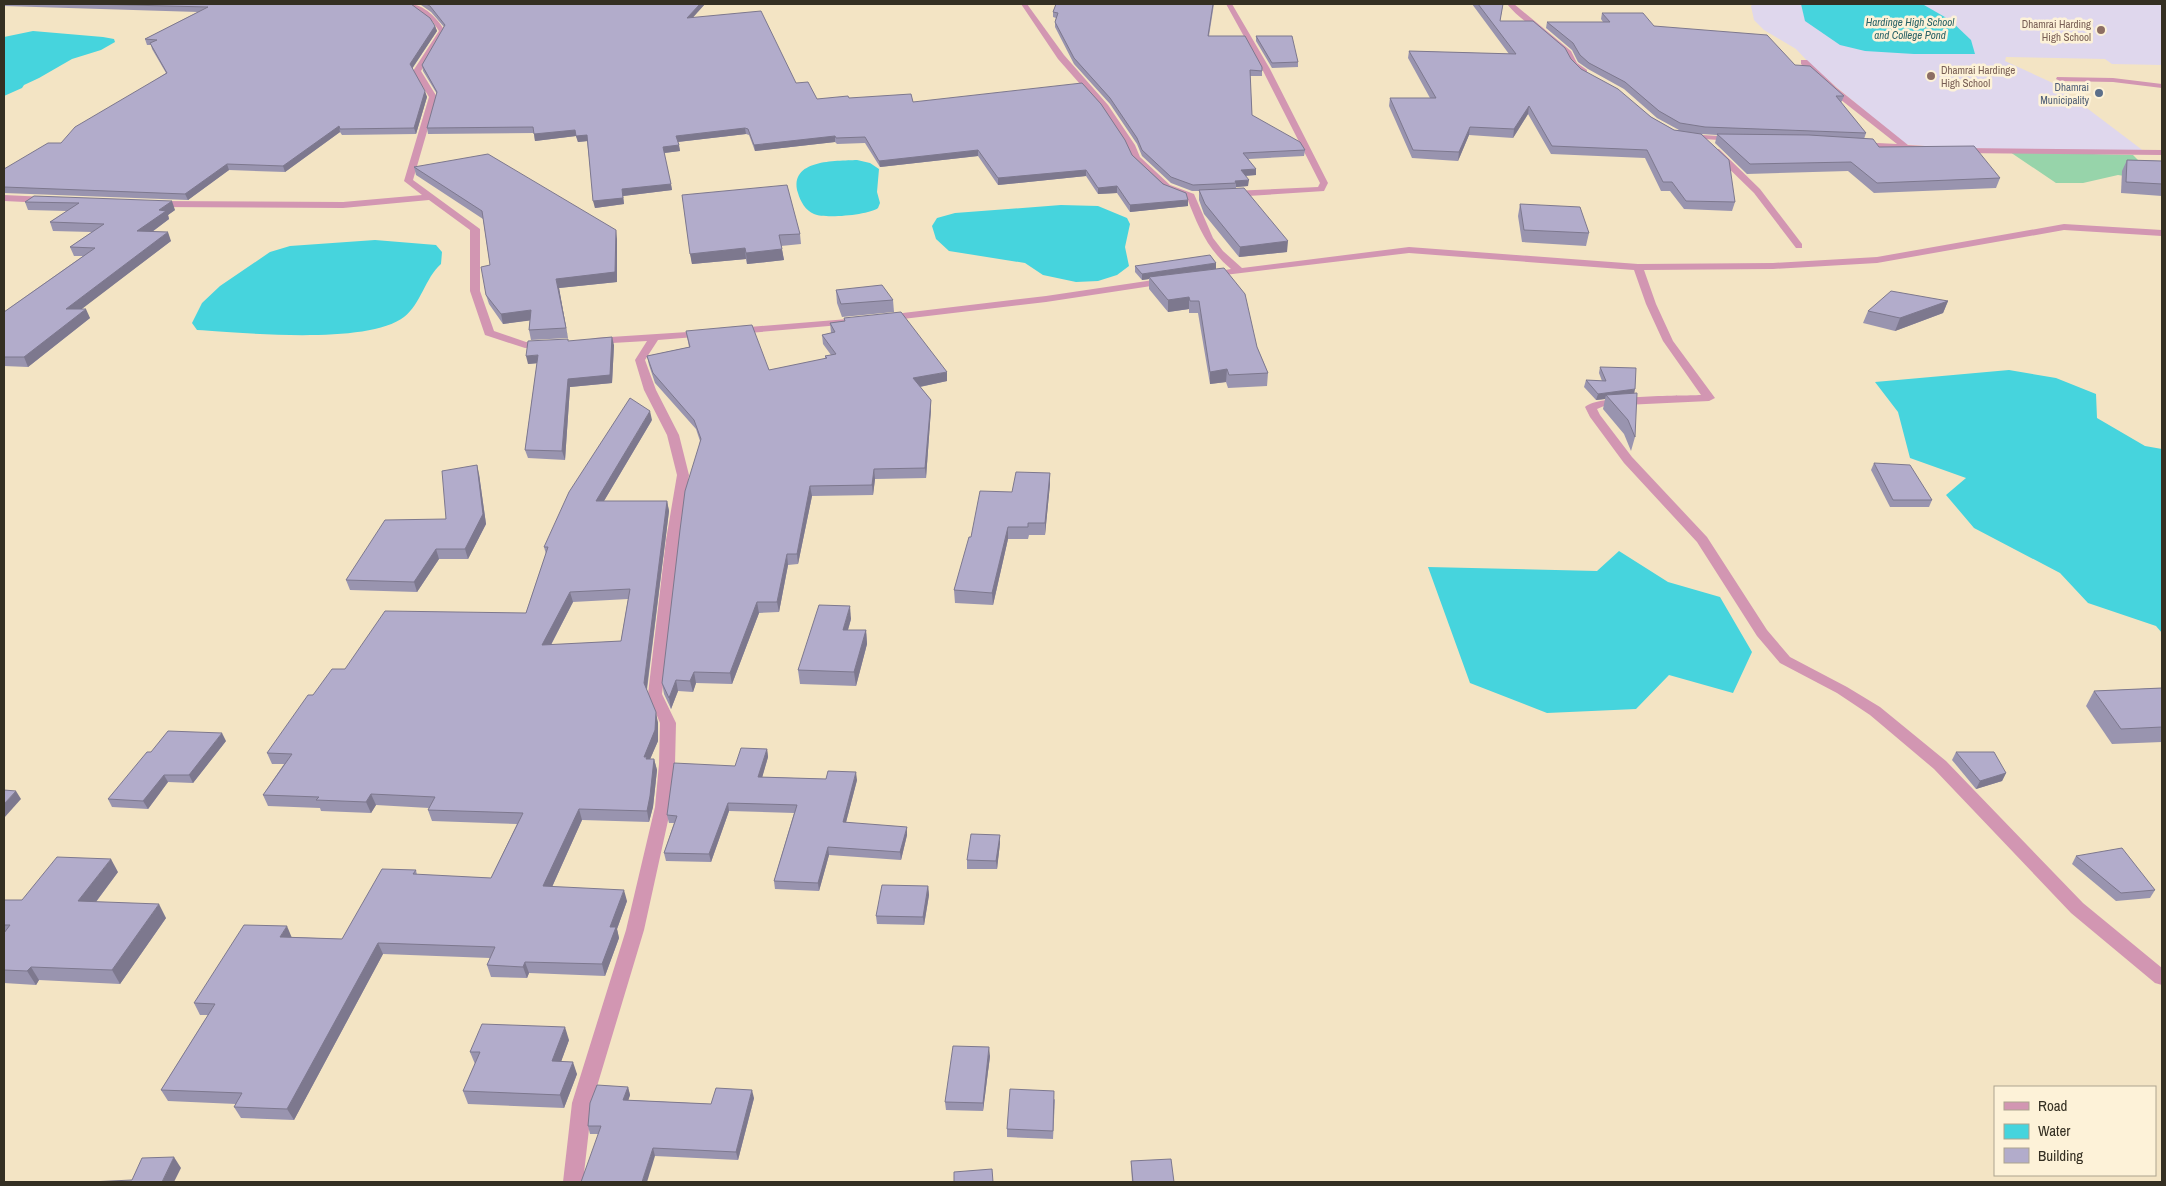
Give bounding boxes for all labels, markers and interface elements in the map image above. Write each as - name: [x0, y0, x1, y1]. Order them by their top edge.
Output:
- water label: Hardinge High School and College Pond: [1866, 15, 1955, 42]
- place label: Dhamrai Harding High School: [2022, 17, 2091, 44]
- marker: Dhamrai Harding High School: [2095, 24, 2107, 36]
- place label: Dhamrai Hardinge High School: [1941, 63, 2015, 90]
- marker: Dhamrai Hardinge High School: [1925, 70, 1937, 82]
- place label: Dhamrai Municipality: [2040, 80, 2089, 107]
- marker: Dhamrai Municipality: [2093, 87, 2105, 99]
- legend: [1994, 1086, 2156, 1176]
- text: Road: [2038, 1095, 2067, 1116]
- text: Water: [2038, 1120, 2070, 1141]
- text: Building: [2038, 1145, 2083, 1166]

